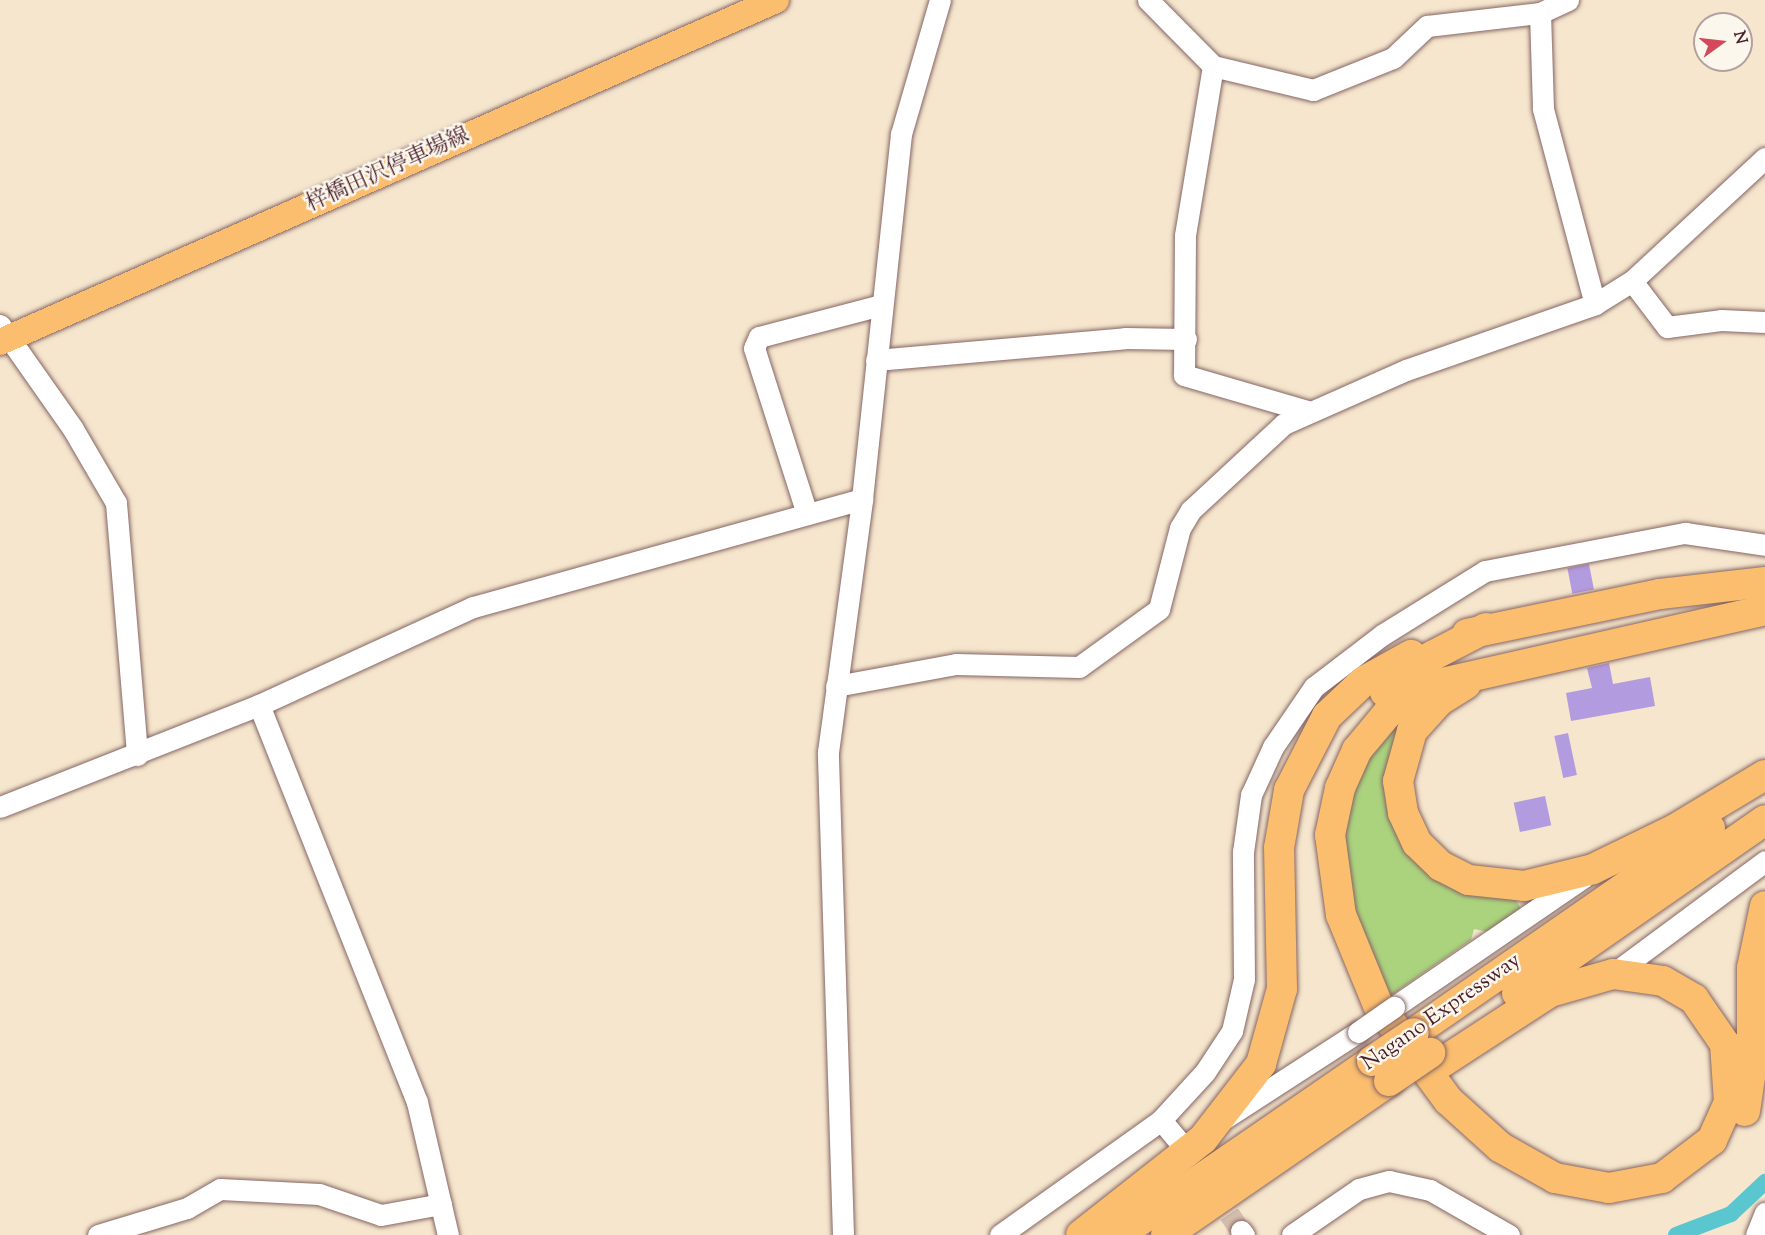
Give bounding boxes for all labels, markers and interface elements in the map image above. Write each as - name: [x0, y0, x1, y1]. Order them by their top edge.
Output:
- north arrow: [1693, 12, 1753, 72]
- text: N: [1726, 29, 1752, 47]
- street label: 梓橋田沢停車場線: [302, 123, 474, 219]
- street label: Nagano Expressway: [1357, 948, 1527, 1078]

